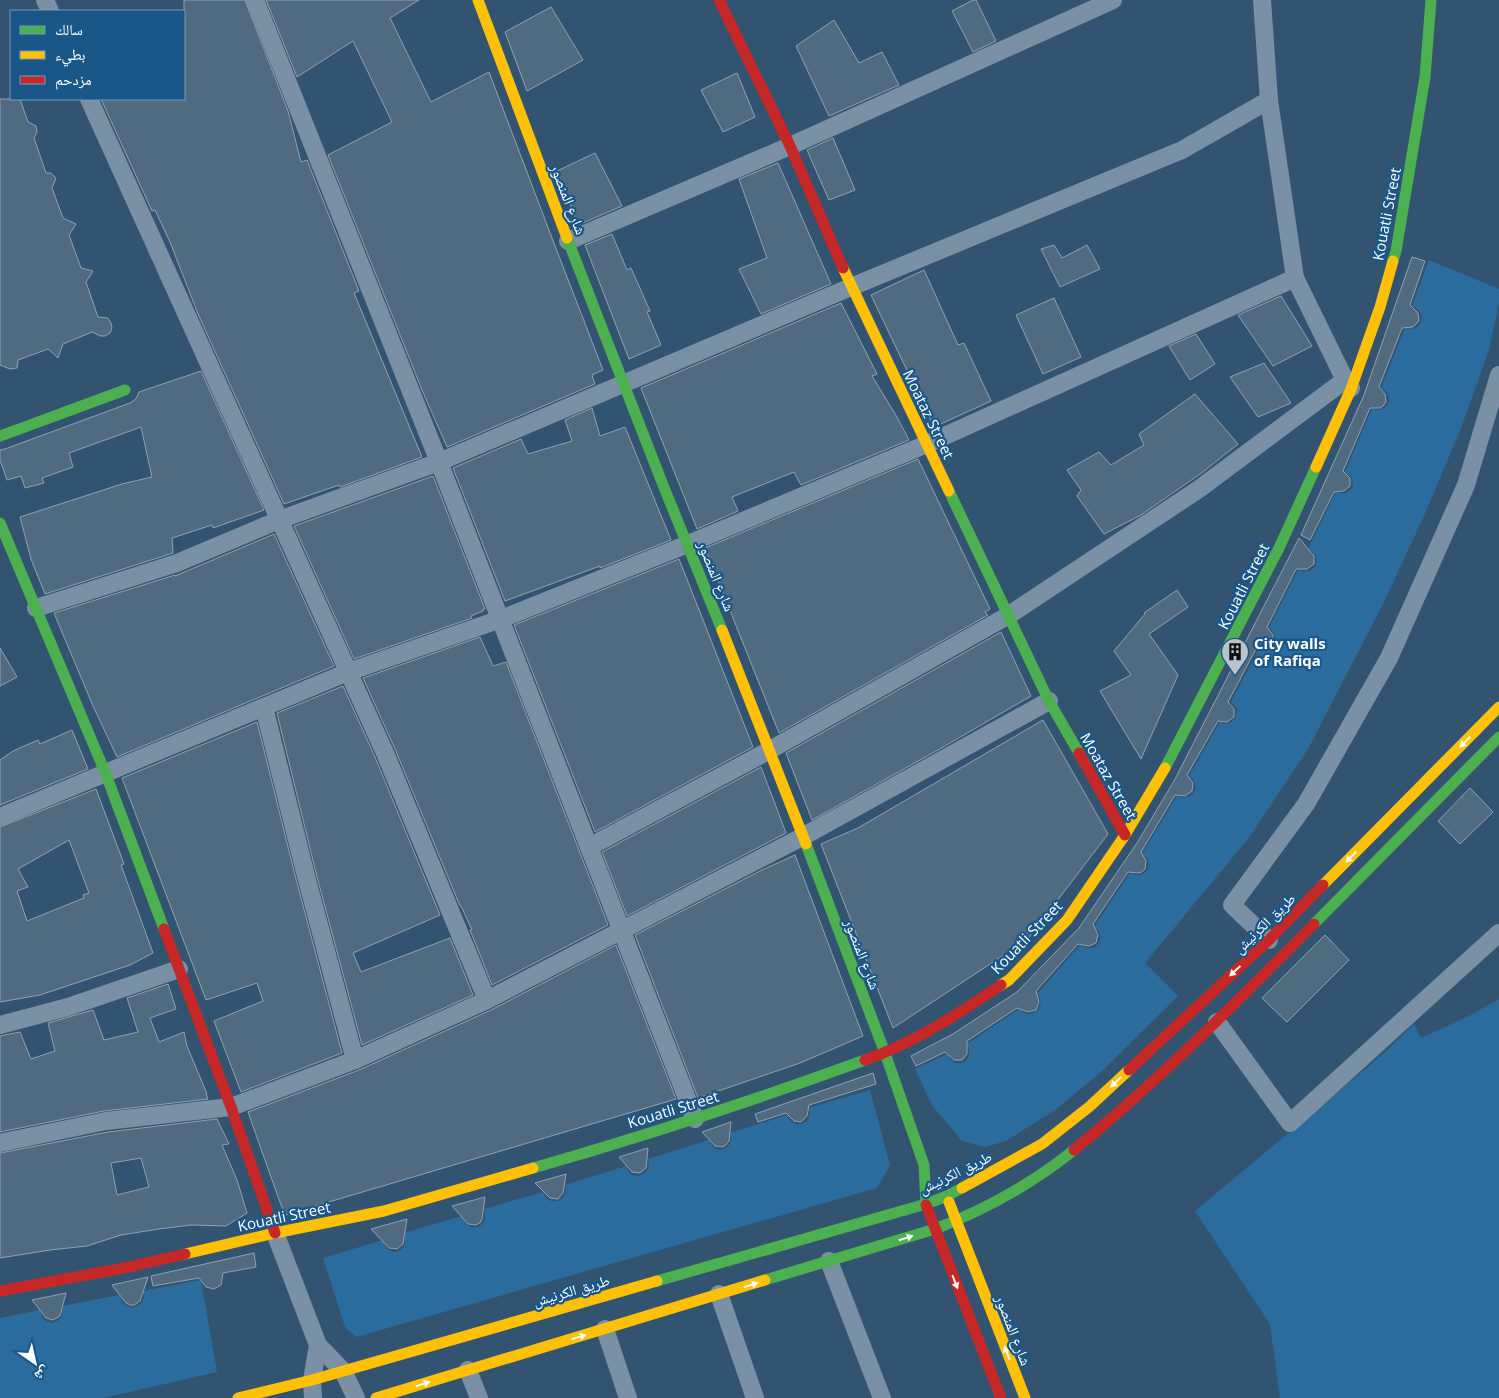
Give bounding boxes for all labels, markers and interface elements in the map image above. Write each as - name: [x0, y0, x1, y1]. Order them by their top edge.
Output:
- legend: [10, 10, 185, 100]
- text: سالك: [55, 19, 83, 39]
- text: بطيء: [55, 44, 85, 67]
- text: مزدحم: [55, 69, 92, 90]
- street label: شارع المنصور: [545, 160, 592, 238]
- street label: Kouatli Street: [1367, 166, 1405, 262]
- street label: Moataz Street: [899, 366, 959, 462]
- street label: شارع المنصور: [693, 537, 740, 615]
- street label: Kouatli Street: [1213, 539, 1273, 633]
- place label: City walls of Rafiqa: [1254, 633, 1326, 670]
- building icon: City walls of Rafiqa: [1220, 637, 1250, 676]
- street label: Moataz Street: [1076, 729, 1142, 823]
- one-way arrow: [1459, 735, 1471, 747]
- one-way arrow: [1345, 851, 1357, 863]
- street label: طريق الكرنيش: [1229, 888, 1300, 958]
- street label: Kouatli Street: [986, 896, 1066, 978]
- street label: شارع المنصور: [839, 915, 886, 993]
- one-way arrow: [1229, 965, 1241, 977]
- one-way arrow: [1110, 1076, 1122, 1088]
- street label: Kouatli Street: [625, 1086, 721, 1132]
- street label: طريق الكرنيش: [915, 1146, 995, 1199]
- street label: Kouatli Street: [236, 1196, 332, 1236]
- one-way arrow: [899, 1233, 914, 1241]
- street label: طريق الكرنيش: [530, 1269, 612, 1311]
- one-way arrow: [952, 1275, 960, 1289]
- one-way arrow: [743, 1280, 758, 1288]
- street label: شارع المنصور: [990, 1291, 1037, 1369]
- one-way arrow: [571, 1332, 586, 1340]
- north arrow: [10, 1338, 60, 1388]
- one-way arrow: [1003, 1345, 1010, 1360]
- text: ش: [31, 1362, 54, 1386]
- one-way arrow: [416, 1379, 431, 1387]

